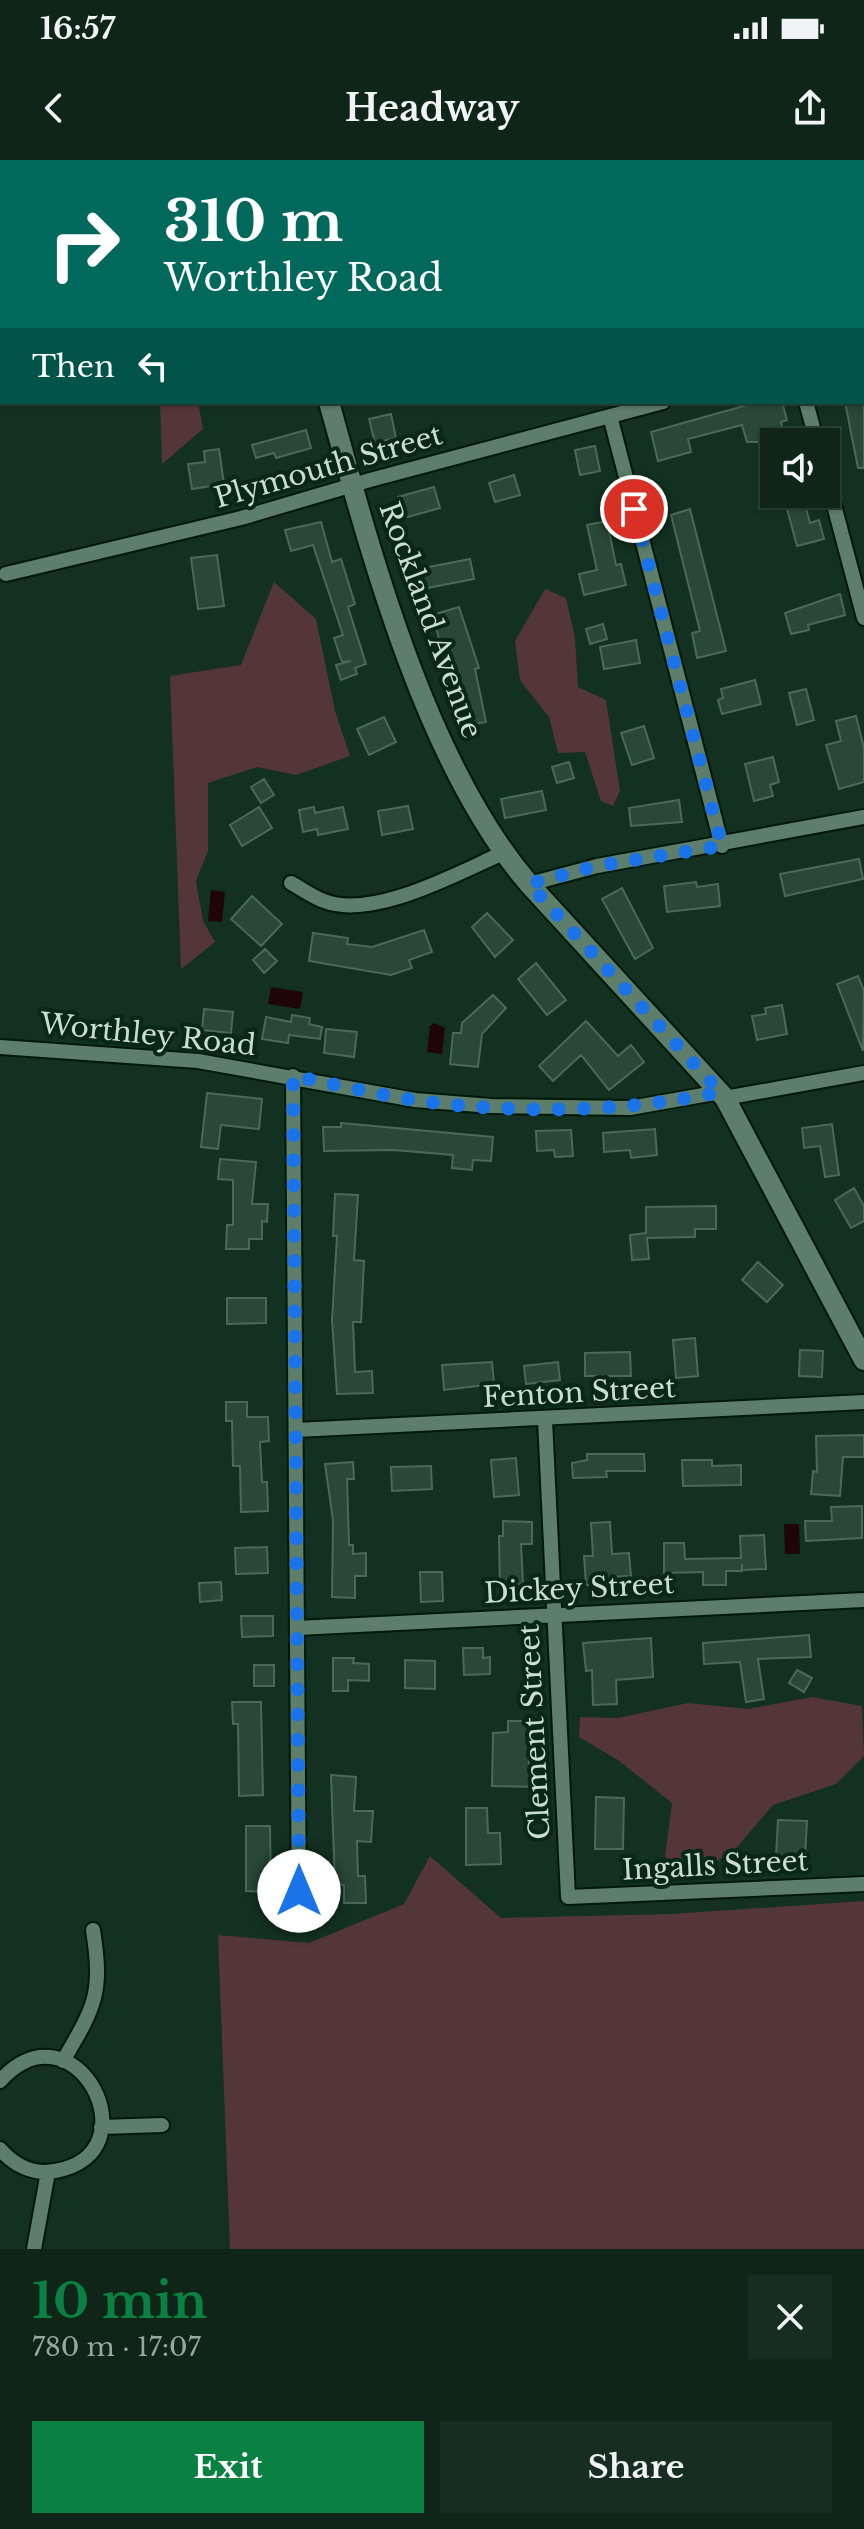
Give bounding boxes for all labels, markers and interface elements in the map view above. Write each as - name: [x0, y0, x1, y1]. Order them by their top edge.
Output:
- text: 16:57: [40, 10, 115, 47]
- icon: back: [32, 86, 76, 130]
- text: Headway: [345, 86, 519, 131]
- icon: share: [788, 86, 832, 130]
- text: 310 m: [164, 187, 343, 256]
- icon: right: [32, 192, 136, 296]
- text: Worthley Road: [164, 256, 443, 301]
- icon: left: [131, 344, 175, 388]
- text: Then: [32, 348, 115, 385]
- street label: Plymouth Street: [210, 417, 446, 516]
- map controls: [760, 428, 840, 508]
- button: sound: [760, 428, 840, 508]
- pin: [600, 475, 668, 543]
- icon: arrive: [612, 487, 656, 531]
- street label: Rockland Avenue: [372, 497, 490, 743]
- street label: Worthley Road: [37, 1006, 258, 1063]
- street label: Fenton Street: [482, 1370, 677, 1415]
- street label: Dickey Street: [483, 1566, 675, 1611]
- street label: Clement Street: [511, 1623, 558, 1841]
- street label: Ingalls Street: [621, 1843, 809, 1888]
- position arrow: [257, 1849, 341, 1933]
- text: 10 min: [32, 2271, 207, 2331]
- button: close: [748, 2275, 832, 2359]
- text: 780 m · 17:07: [32, 2331, 201, 2363]
- button: Exit: [32, 2421, 424, 2513]
- button: Share: [440, 2421, 832, 2513]

